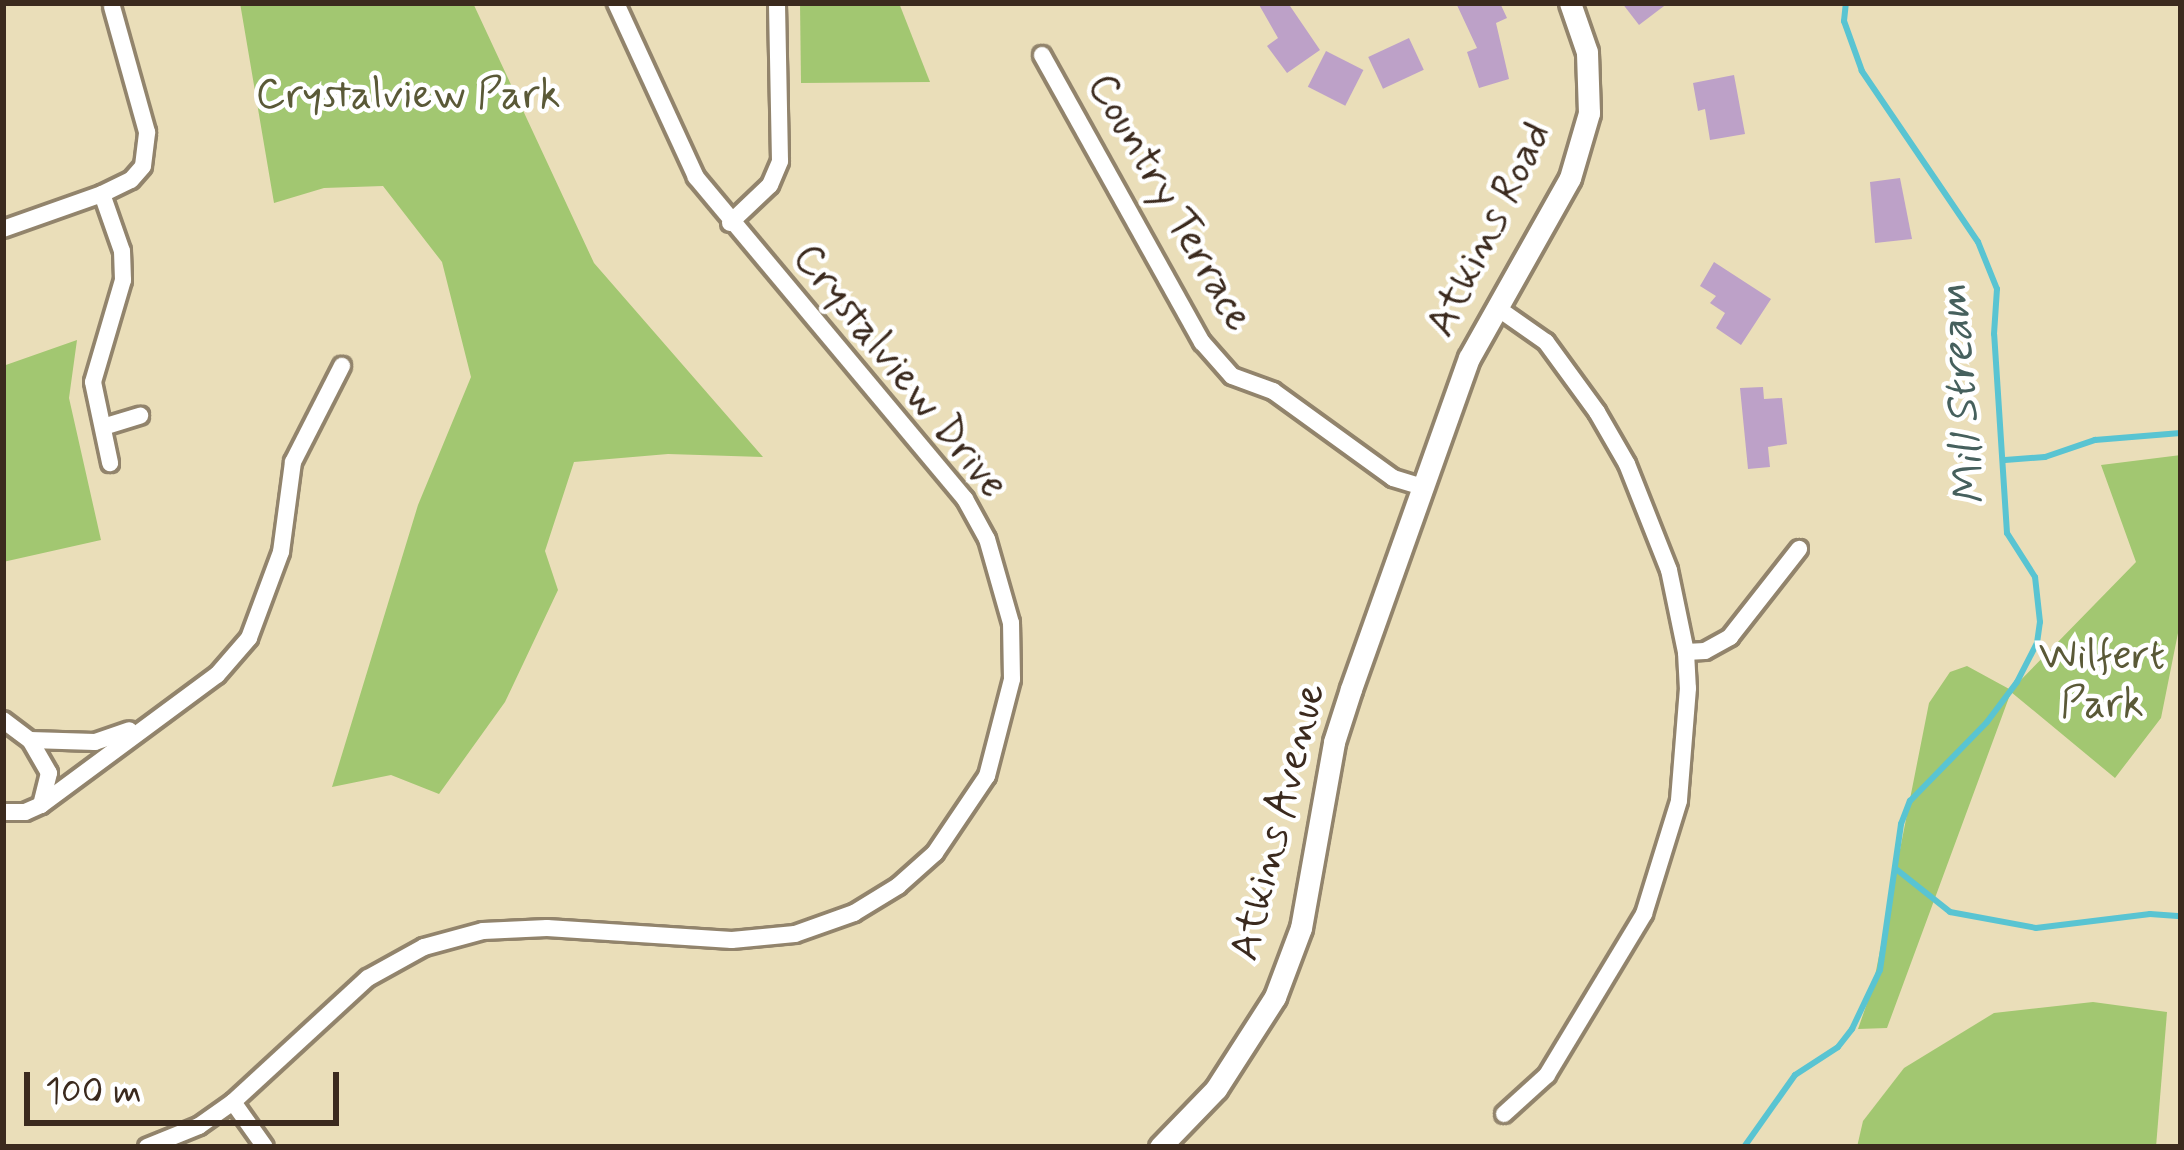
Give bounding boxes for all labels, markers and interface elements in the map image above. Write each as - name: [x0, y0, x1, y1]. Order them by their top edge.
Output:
- street label: Country Terrace: [1075, 66, 1263, 340]
- park label: Crystalview Park: [256, 71, 560, 121]
- street label: Atkins Road: [1416, 114, 1564, 346]
- street label: Crystalview Drive: [781, 234, 1017, 510]
- water label: Mill Stream: [1926, 282, 2000, 508]
- park label: Wilfert Park: [2039, 632, 2165, 730]
- street label: Atkins Avenue: [1221, 680, 1337, 964]
- scale bar: [30, 1048, 345, 1122]
- text: 100 m: [45, 1069, 142, 1116]

